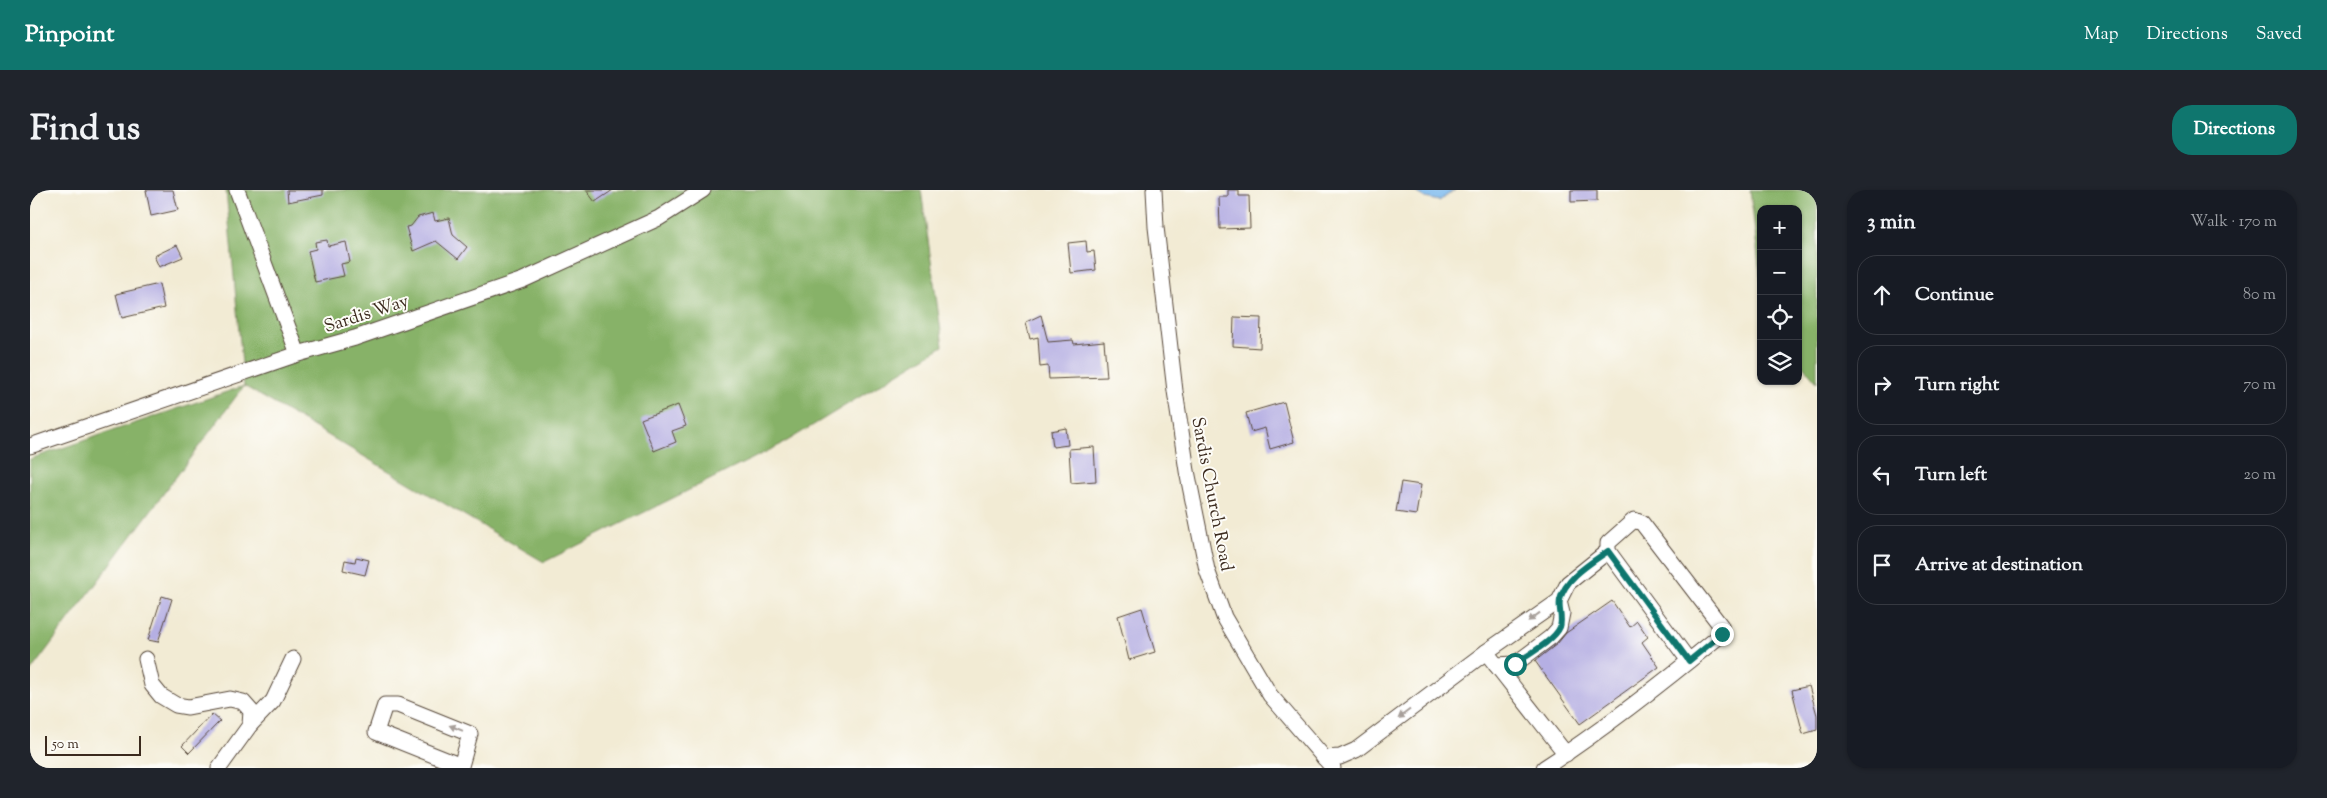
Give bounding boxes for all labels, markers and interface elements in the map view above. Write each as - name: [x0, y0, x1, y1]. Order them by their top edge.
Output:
- text: Pinpoint: [25, 18, 114, 52]
- text: Map: [2084, 22, 2119, 48]
- text: Directions: [2147, 22, 2228, 48]
- text: Saved: [2256, 22, 2302, 48]
- text: Find us: [30, 105, 140, 156]
- button: Directions: [2172, 105, 2297, 155]
- map controls: [1757, 205, 1802, 385]
- button: +: [1757, 205, 1802, 250]
- text: 3 min: [1867, 208, 1916, 238]
- text: Walk · 170 m: [2190, 211, 2277, 234]
- button: −: [1757, 250, 1802, 295]
- icon: ahead: [1868, 281, 1896, 309]
- text: Continue: [1915, 282, 1994, 309]
- text: 80 m: [2243, 284, 2276, 307]
- street label: Sardis Way: [321, 289, 412, 341]
- button: locate: [1757, 295, 1802, 340]
- button: layers: [1757, 340, 1802, 385]
- icon: right: [1868, 371, 1896, 399]
- text: Turn right: [1915, 372, 1999, 399]
- text: 70 m: [2243, 374, 2276, 397]
- street label: Sardis Church Road: [1183, 415, 1239, 574]
- icon: left: [1868, 461, 1896, 489]
- text: Turn left: [1915, 462, 1987, 489]
- text: 20 m: [2243, 464, 2276, 487]
- icon: arrive: [1868, 551, 1896, 579]
- text: Arrive at destination: [1915, 552, 2083, 579]
- one-way arrow: [1527, 612, 1541, 622]
- route end: [1711, 623, 1734, 646]
- route start: [1504, 653, 1527, 676]
- one-way arrow: [1397, 709, 1411, 719]
- one-way arrow: [449, 724, 463, 732]
- scale bar: [45, 733, 141, 756]
- text: 50 m: [52, 735, 79, 755]

